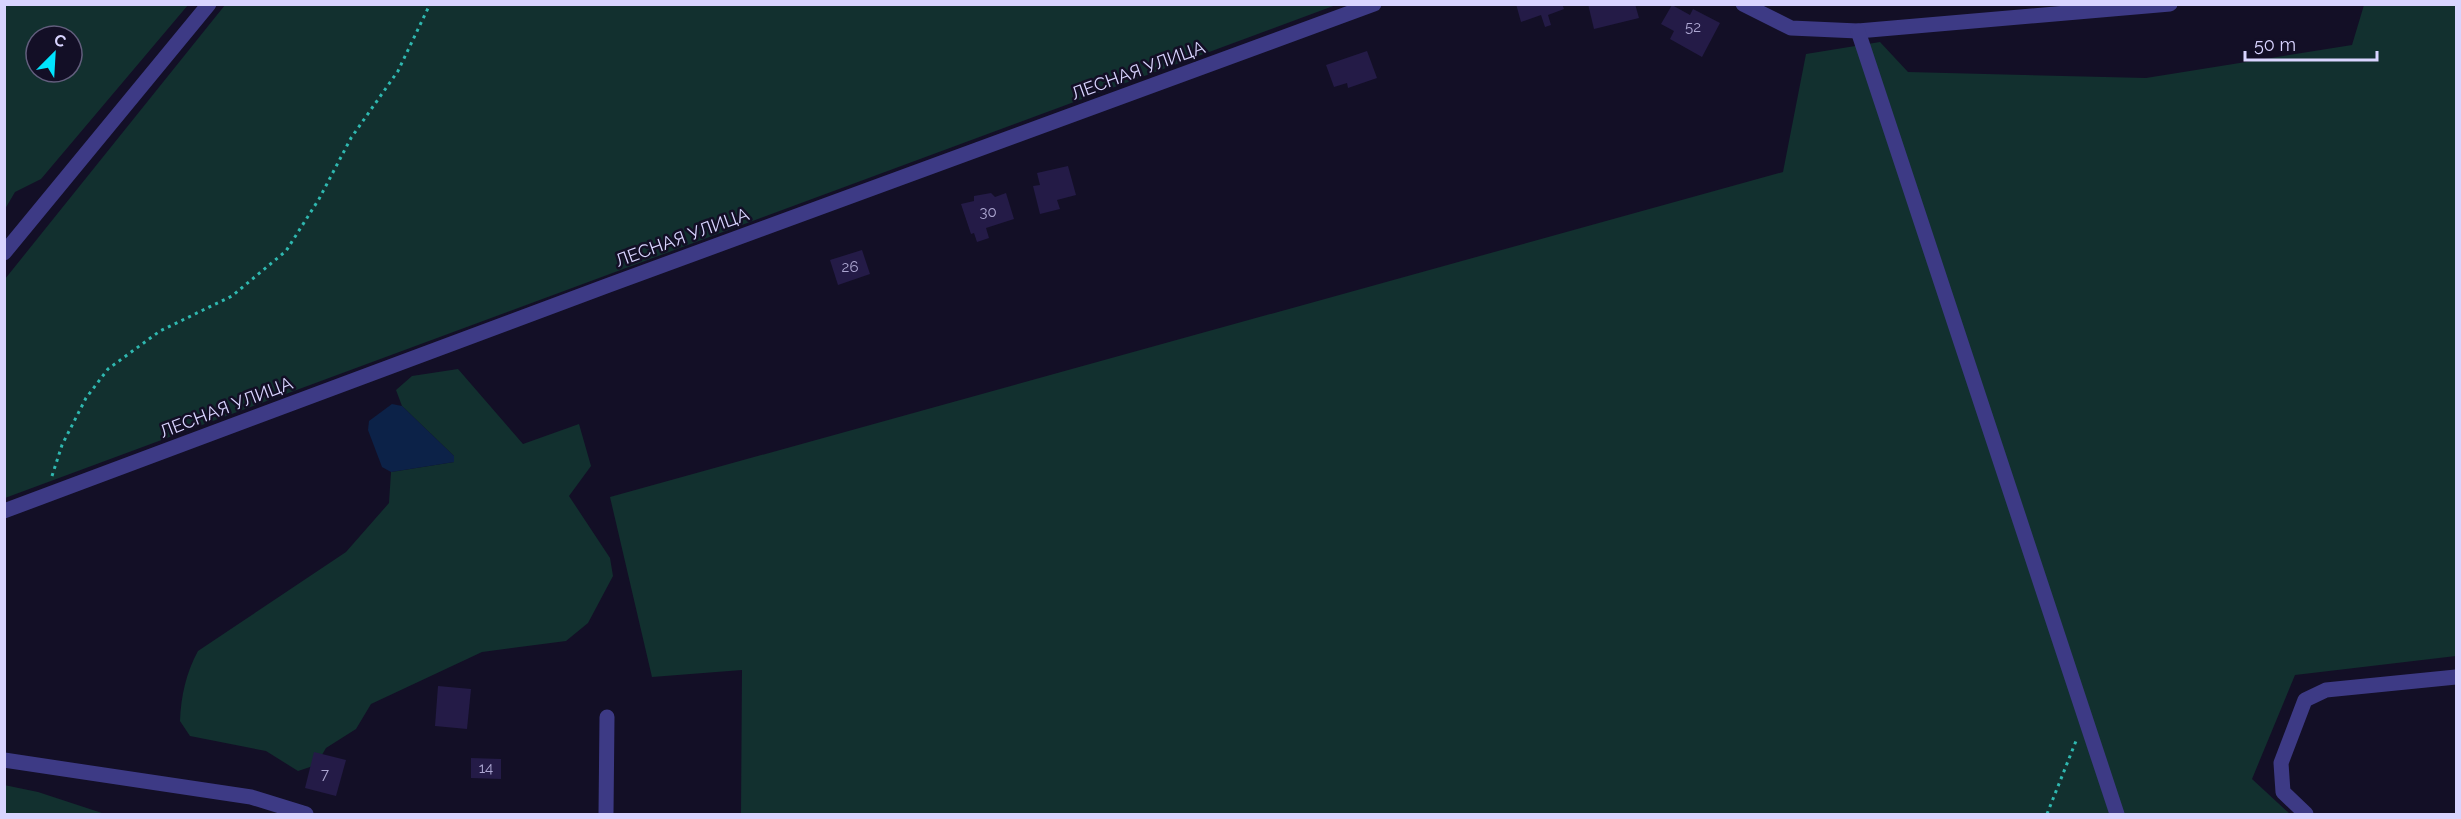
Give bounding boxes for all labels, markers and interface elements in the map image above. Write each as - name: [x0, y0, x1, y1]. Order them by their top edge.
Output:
- house number: 52: [1685, 18, 1701, 36]
- north arrow: [24, 24, 84, 84]
- scale bar: [2245, 24, 2377, 62]
- text: С: [51, 30, 69, 52]
- text: 50 m: [2254, 34, 2296, 55]
- street label: ЛЕСНАЯ УЛИЦА: [1068, 36, 1208, 104]
- street label: ЛЕСНАЯ УЛИЦА: [612, 203, 752, 271]
- house number: 30: [979, 203, 997, 221]
- house number: 26: [842, 258, 858, 276]
- street label: ЛЕСНАЯ УЛИЦА: [156, 372, 296, 442]
- house number: 14: [479, 759, 493, 777]
- house number: 7: [321, 765, 329, 783]

